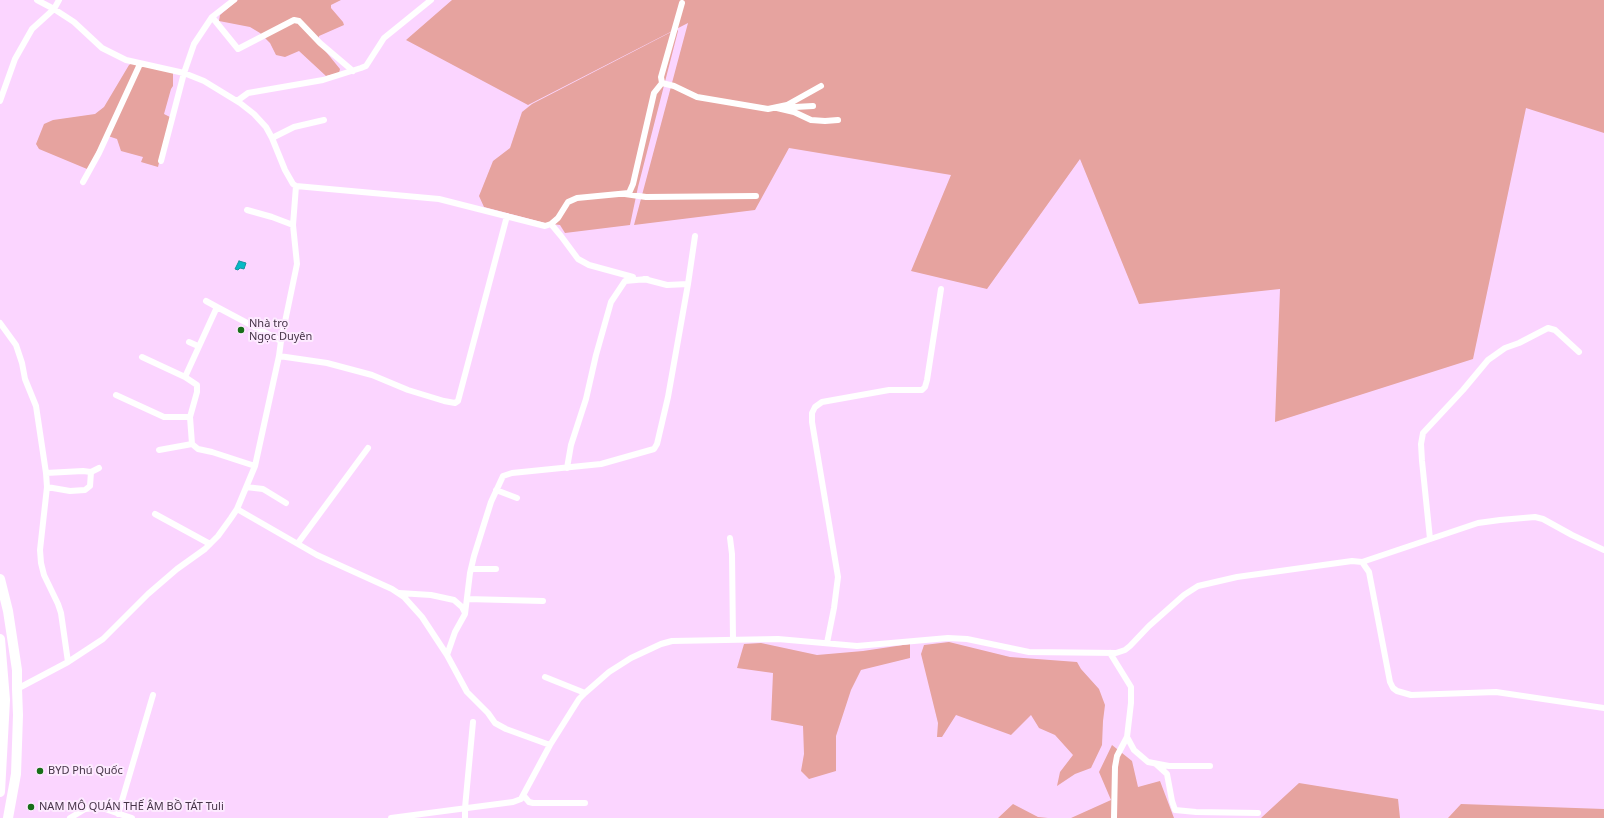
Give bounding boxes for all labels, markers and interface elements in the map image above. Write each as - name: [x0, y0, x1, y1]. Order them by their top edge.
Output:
- place label: Nhà trọ Ngọc Duyên: [249, 317, 312, 343]
- marker: Nhà trọ Ngọc Duyên: [236, 325, 246, 335]
- place label: BYD Phú Quốc: [48, 764, 123, 778]
- marker: BYD Phú Quốc: [35, 766, 45, 776]
- place label: NAM MÔ QUÁN THẾ ÂM BỒ TÁT Tuli: [39, 800, 224, 814]
- marker: NAM MÔ QUÁN THẾ ÂM BỒ TÁT Tuli: [26, 802, 36, 812]

